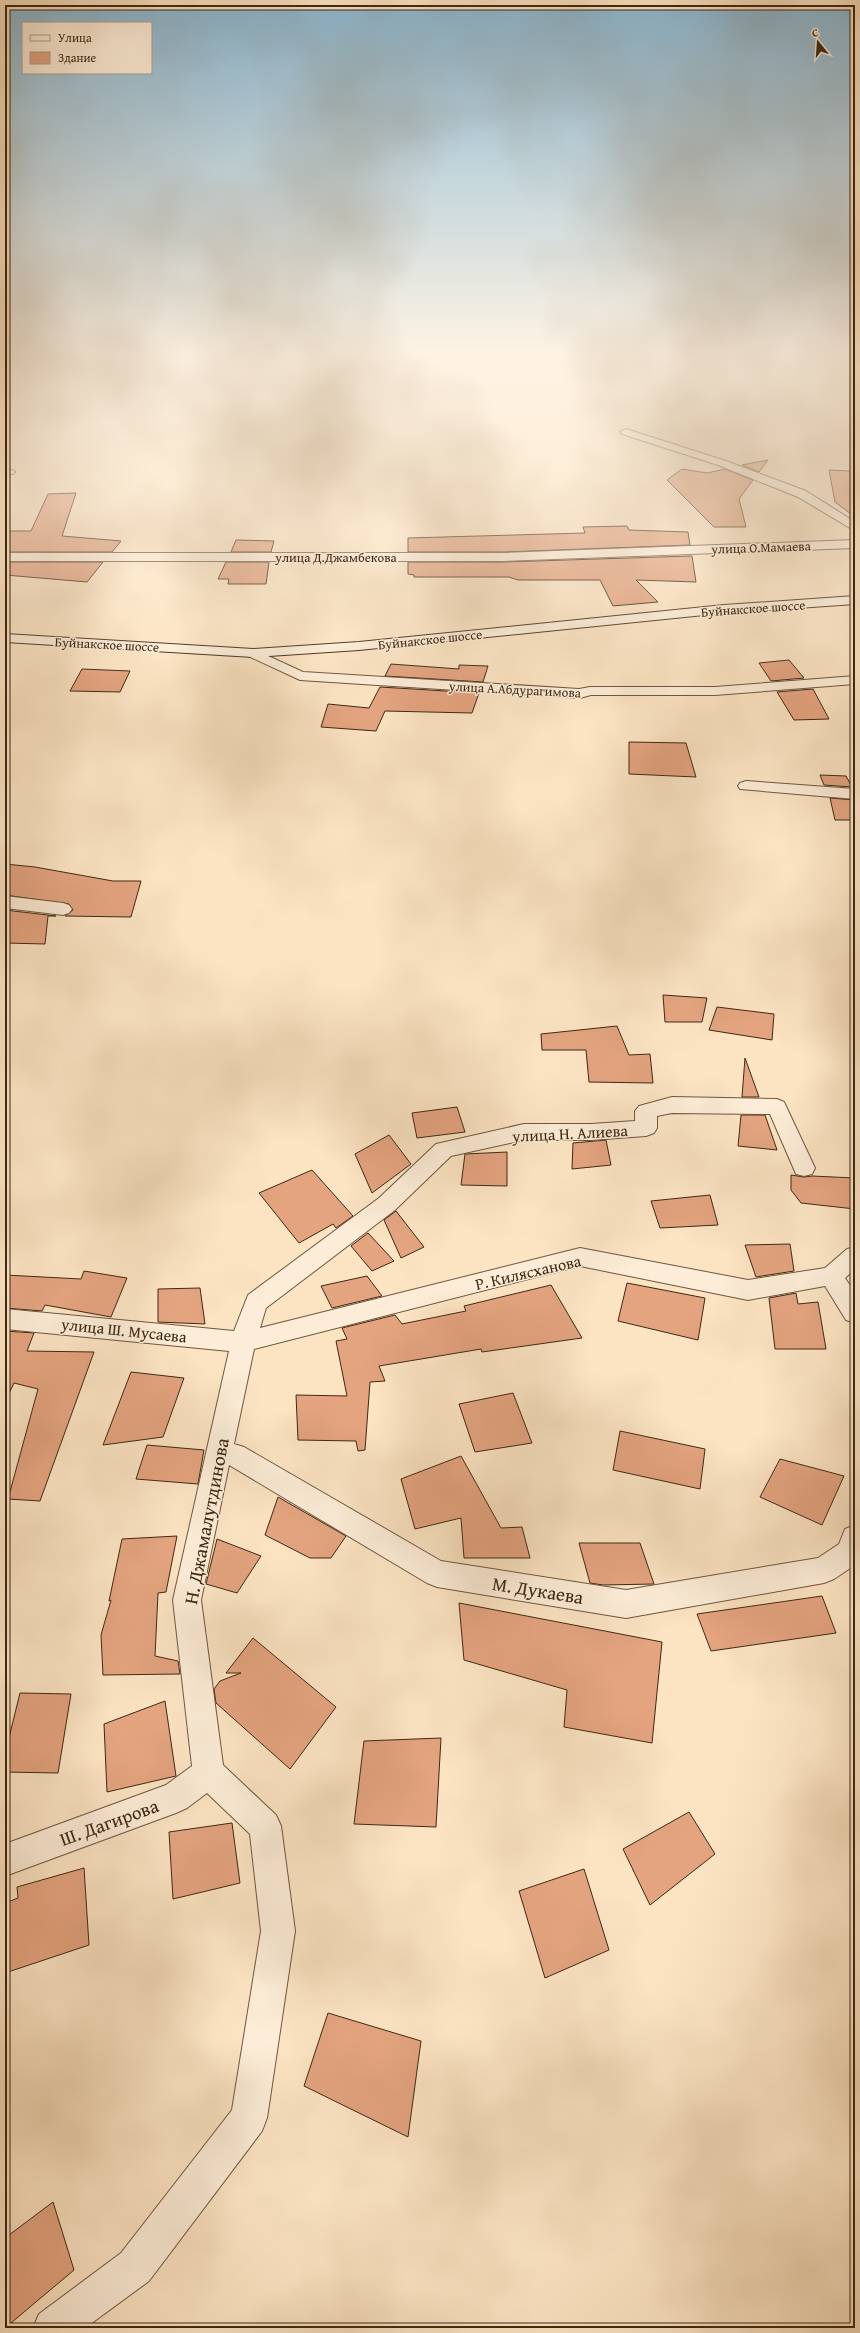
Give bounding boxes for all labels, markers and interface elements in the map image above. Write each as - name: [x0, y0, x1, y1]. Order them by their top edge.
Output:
- legend: [22, 22, 152, 74]
- north arrow: [798, 22, 838, 62]
- text: С: [810, 24, 820, 41]
- text: Улица: [58, 29, 92, 46]
- text: Здание: [58, 49, 97, 66]
- street label: улица О.Мамаева: [710, 536, 812, 559]
- street label: улица Д.Джамбекова: [274, 548, 398, 567]
- street label: Буйнакское шоссе: [700, 595, 806, 622]
- street label: Буйнакское шоссе: [377, 625, 483, 654]
- street label: Буйнакское шоссе: [54, 632, 160, 657]
- street label: улица А.Абдурагимова: [448, 677, 582, 702]
- street label: улица Н. Алиева: [511, 1118, 629, 1148]
- street label: Р. Килясханова: [473, 1248, 584, 1296]
- street label: улица Ш. Мусаева: [59, 1311, 188, 1349]
- street label: Н. Джамалутдинова: [176, 1435, 236, 1607]
- street label: М. Дукаева: [490, 1569, 586, 1611]
- street label: Ш. Дагирова: [56, 1791, 162, 1853]

